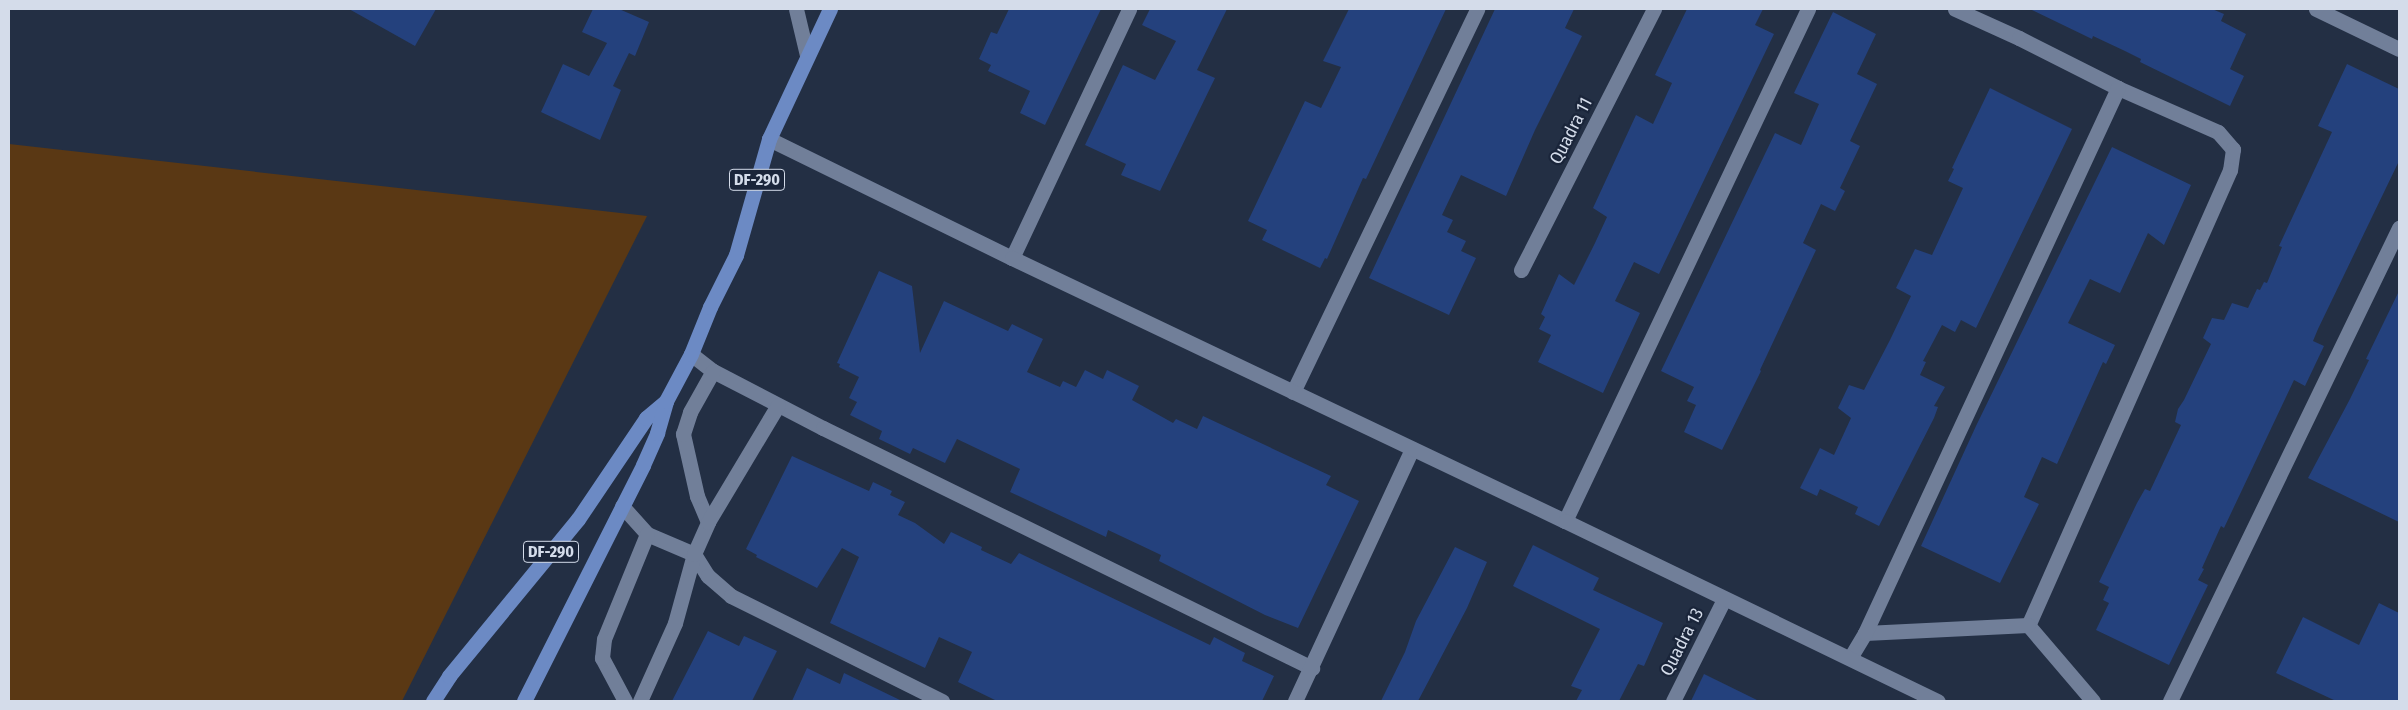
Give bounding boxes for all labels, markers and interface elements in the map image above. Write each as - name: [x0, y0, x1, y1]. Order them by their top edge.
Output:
- street label: Quadra 11: [1545, 94, 1597, 168]
- road number: DF-290: [728, 166, 786, 194]
- road number: DF-290: [522, 538, 580, 566]
- street label: Quadra 13: [1656, 605, 1708, 679]

